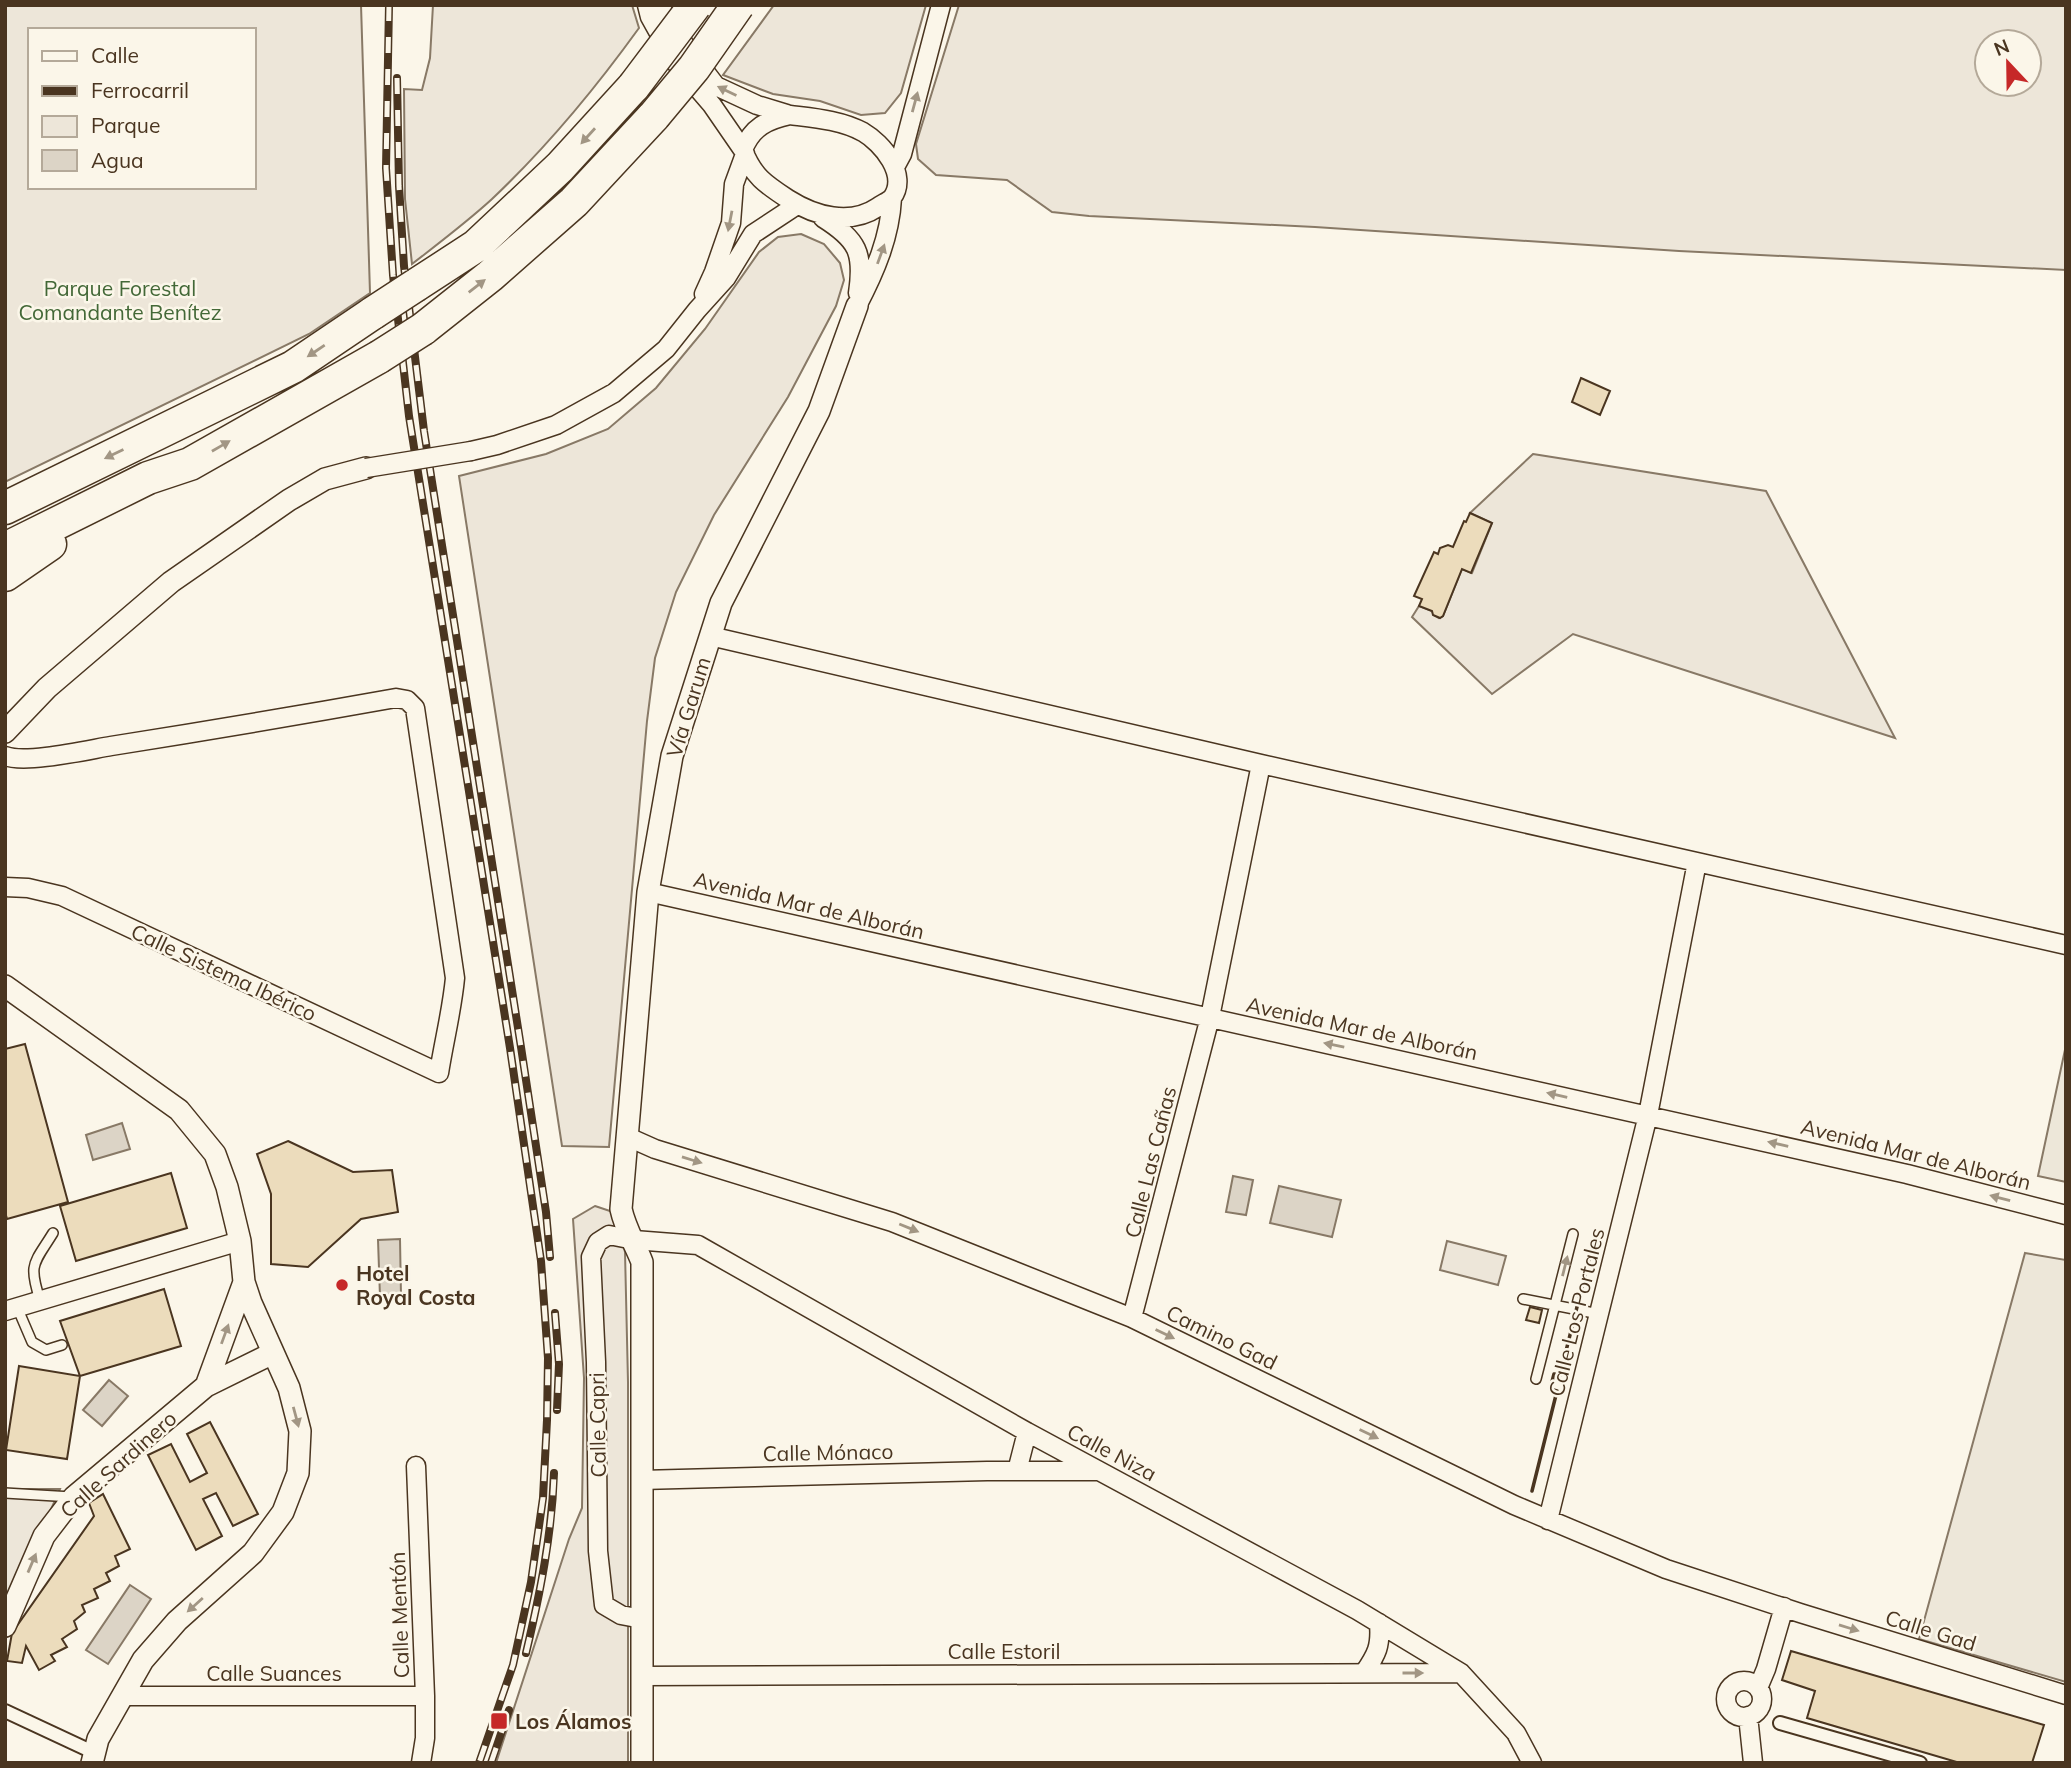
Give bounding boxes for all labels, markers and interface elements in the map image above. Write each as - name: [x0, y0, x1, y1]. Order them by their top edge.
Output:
- legend: [28, 28, 256, 189]
- north arrow: [1973, 28, 2043, 98]
- text: N: [1990, 33, 2013, 61]
- text: Calle: [91, 42, 139, 68]
- text: Ferrocarril: [91, 77, 189, 103]
- one-way arrow: [717, 85, 737, 96]
- one-way arrow: [910, 91, 921, 113]
- text: Parque: [91, 112, 160, 138]
- one-way arrow: [581, 127, 597, 144]
- text: Agua: [91, 147, 144, 173]
- one-way arrow: [724, 210, 735, 232]
- one-way arrow: [875, 243, 886, 264]
- park label: Parque Forestal Comandante Benítez: [18, 275, 222, 325]
- one-way arrow: [468, 280, 486, 294]
- one-way arrow: [307, 344, 326, 357]
- one-way arrow: [212, 440, 231, 452]
- one-way arrow: [104, 449, 124, 460]
- street label: Vía Garum: [660, 654, 716, 760]
- street label: Avenida Mar de Alborán: [691, 866, 927, 944]
- street label: Calle Sistema Ibérico: [127, 918, 321, 1026]
- street label: Avenida Mar de Alborán: [1244, 991, 1480, 1065]
- one-way arrow: [1323, 1040, 1345, 1051]
- street label: Calle Las Cañas: [1119, 1083, 1181, 1241]
- one-way arrow: [1546, 1089, 1568, 1100]
- street label: Avenida Mar de Alborán: [1798, 1113, 2034, 1195]
- one-way arrow: [1767, 1139, 1789, 1150]
- one-way arrow: [682, 1156, 703, 1166]
- one-way arrow: [1989, 1192, 2010, 1202]
- one-way arrow: [899, 1223, 920, 1234]
- street label: Calle Los Portales: [1542, 1225, 1610, 1399]
- one-way arrow: [1560, 1255, 1571, 1277]
- place label: Hotel Royal Costa: [356, 1260, 476, 1310]
- marker: Hotel Royal Costa: [334, 1277, 350, 1293]
- street label: Camino Gad: [1162, 1299, 1282, 1375]
- one-way arrow: [220, 1323, 231, 1344]
- one-way arrow: [1155, 1329, 1175, 1340]
- street label: Calle Capri: [583, 1372, 611, 1478]
- street label: Calle Sardinero: [54, 1405, 182, 1523]
- one-way arrow: [292, 1407, 302, 1428]
- street label: Calle Niza: [1063, 1418, 1161, 1486]
- one-way arrow: [1359, 1428, 1379, 1440]
- street label: Calle Mónaco: [762, 1438, 894, 1466]
- street label: Calle Mentón: [384, 1551, 414, 1679]
- one-way arrow: [27, 1553, 38, 1574]
- one-way arrow: [186, 1597, 203, 1613]
- street label: Calle Gad: [1882, 1604, 1980, 1656]
- one-way arrow: [1839, 1624, 1860, 1634]
- street label: Calle Estoril: [948, 1638, 1060, 1664]
- street label: Calle Suances: [206, 1660, 342, 1686]
- one-way arrow: [1402, 1667, 1424, 1679]
- place label: Los Álamos: [515, 1708, 631, 1734]
- marker: Los Álamos: [489, 1711, 509, 1731]

